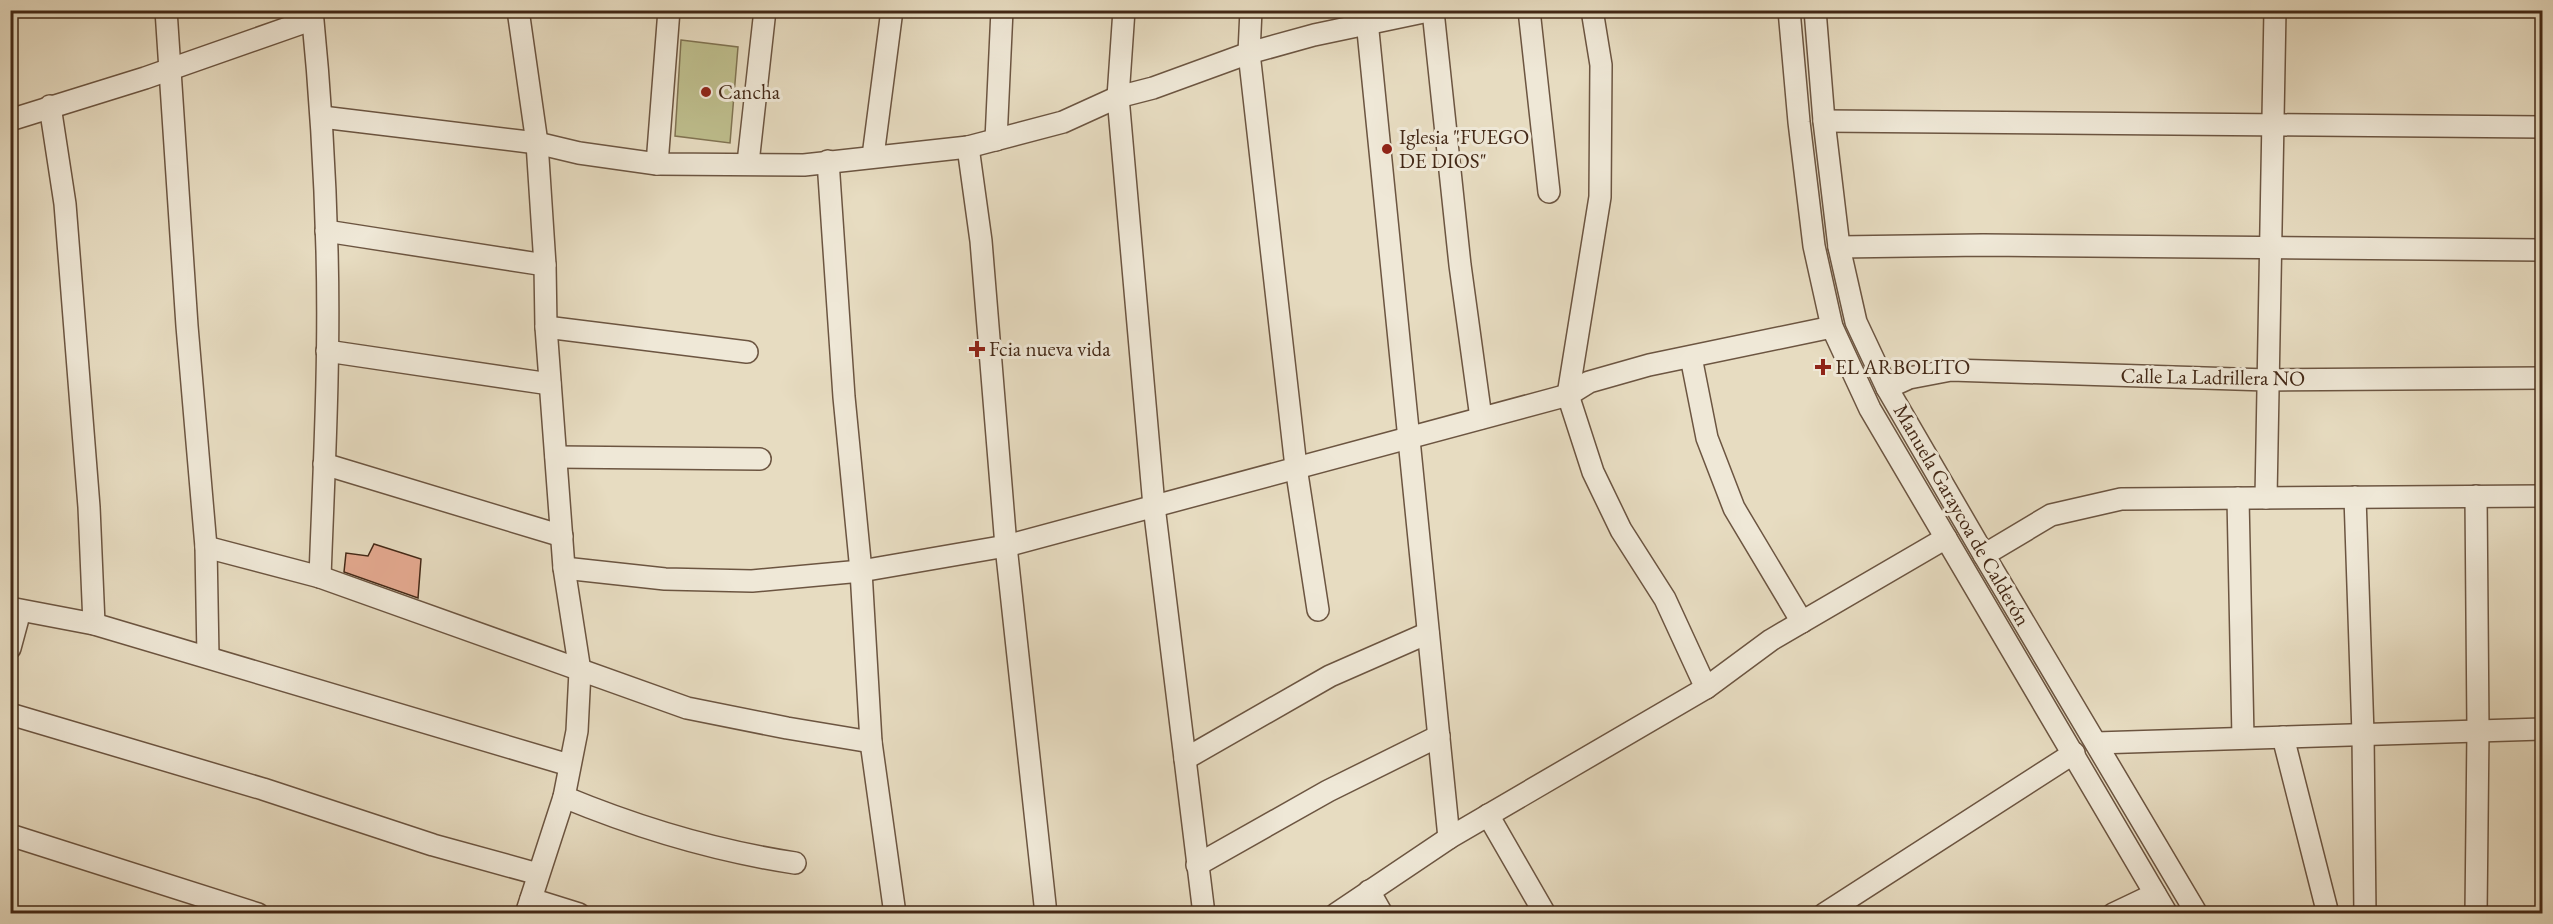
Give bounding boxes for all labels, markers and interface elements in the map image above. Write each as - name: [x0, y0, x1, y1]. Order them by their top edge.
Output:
- place label: Cancha: [718, 78, 781, 105]
- marker: Cancha: [699, 85, 713, 99]
- place label: Iglesia "FUEGO DE DIOS": [1399, 123, 1529, 174]
- marker: Iglesia "FUEGO DE DIOS": [1380, 142, 1394, 156]
- place label: Fcia nueva vida: [989, 335, 1111, 362]
- marker: Fcia nueva vida: [970, 342, 984, 356]
- place label: EL ARBOLITO: [1835, 353, 1970, 380]
- marker: EL ARBOLITO: [1816, 360, 1830, 374]
- street label: Calle La Ladrillera NO: [2121, 361, 2306, 392]
- street label: Manuela Garaycoa de Calderón: [1888, 399, 2037, 631]

